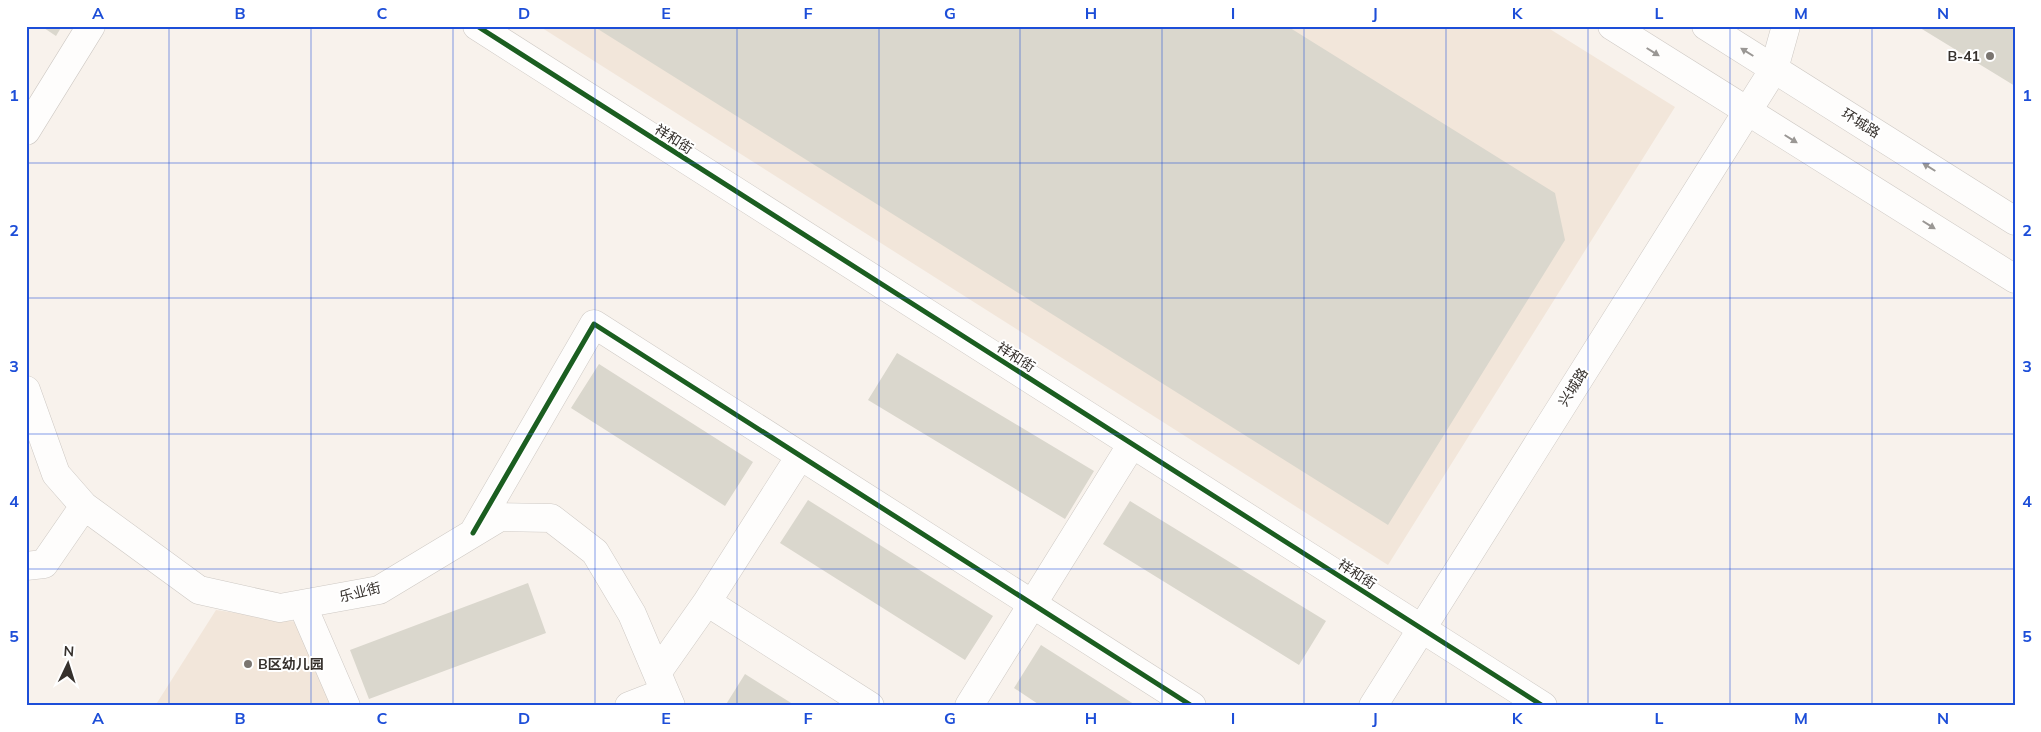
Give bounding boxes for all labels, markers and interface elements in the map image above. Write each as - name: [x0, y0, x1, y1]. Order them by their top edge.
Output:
- text: A: [92, 3, 104, 23]
- text: B: [234, 3, 246, 23]
- text: C: [377, 3, 388, 23]
- text: D: [518, 3, 530, 23]
- text: E: [661, 3, 671, 23]
- text: F: [803, 3, 813, 23]
- text: G: [944, 3, 956, 23]
- text: H: [1085, 3, 1097, 23]
- text: I: [1231, 3, 1235, 23]
- text: J: [1372, 3, 1378, 23]
- text: K: [1512, 3, 1524, 23]
- text: L: [1655, 3, 1664, 23]
- text: M: [1794, 3, 1808, 23]
- text: N: [1937, 3, 1949, 23]
- one-way arrow: [1741, 47, 1754, 57]
- place label: B-41: [1947, 47, 1980, 65]
- one-way arrow: [1647, 48, 1660, 57]
- marker: B-41: [1984, 50, 1996, 62]
- text: 1: [9, 85, 19, 105]
- text: 1: [2022, 85, 2032, 105]
- street label: 环城路: [1838, 104, 1884, 142]
- street label: 祥和街: [651, 120, 697, 158]
- one-way arrow: [1784, 134, 1798, 143]
- one-way arrow: [1923, 162, 1936, 171]
- text: 2: [9, 220, 19, 240]
- one-way arrow: [1922, 220, 1935, 230]
- text: 2: [2022, 220, 2032, 240]
- street label: 祥和街: [993, 338, 1039, 376]
- text: 3: [9, 356, 19, 376]
- text: 3: [2022, 356, 2032, 376]
- street label: 兴城路: [1554, 364, 1592, 410]
- text: 4: [9, 491, 19, 511]
- text: 4: [2022, 491, 2032, 511]
- street label: 祥和街: [1334, 555, 1380, 593]
- street label: 乐业街: [337, 578, 383, 606]
- text: 5: [9, 626, 19, 646]
- text: 5: [2022, 626, 2032, 646]
- north arrow: [42, 640, 92, 690]
- text: N: [63, 642, 75, 660]
- place label: B区幼儿园: [258, 655, 324, 673]
- marker: B区幼儿园: [242, 658, 254, 670]
- text: A: [92, 708, 104, 728]
- text: B: [234, 708, 246, 728]
- text: C: [377, 708, 388, 728]
- text: D: [518, 708, 530, 728]
- text: E: [661, 708, 671, 728]
- text: F: [803, 708, 813, 728]
- text: G: [944, 708, 956, 728]
- text: H: [1085, 708, 1097, 728]
- text: I: [1231, 708, 1235, 728]
- text: J: [1372, 708, 1378, 728]
- text: K: [1512, 708, 1524, 728]
- text: L: [1655, 708, 1664, 728]
- text: M: [1794, 708, 1808, 728]
- text: N: [1937, 708, 1949, 728]

